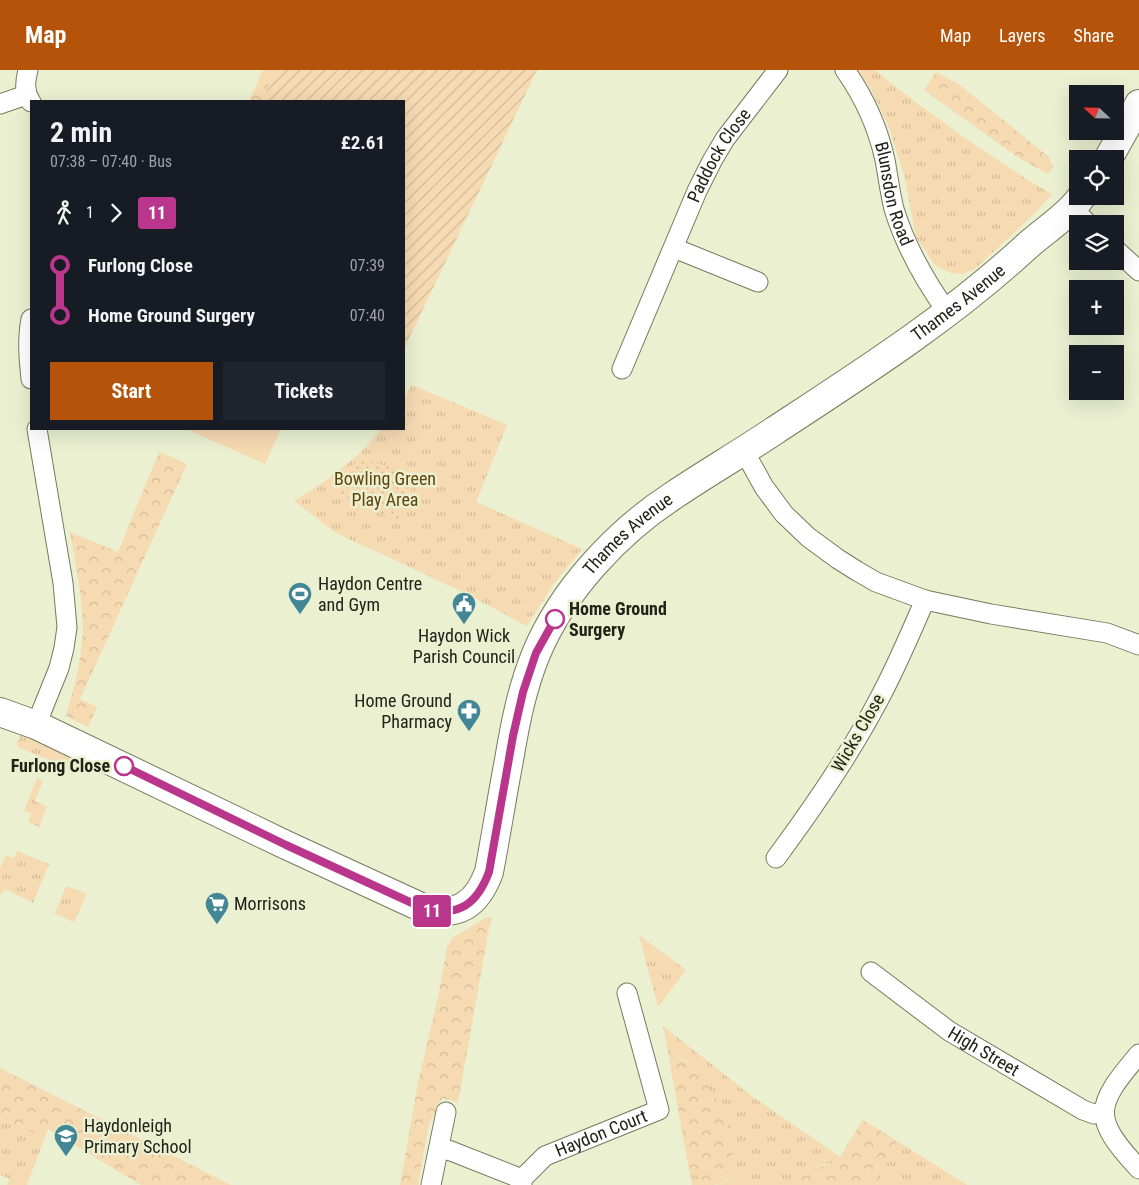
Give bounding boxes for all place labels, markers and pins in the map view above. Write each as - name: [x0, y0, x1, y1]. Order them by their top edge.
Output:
- place label: Haydon Centre and Gym: [318, 573, 422, 615]
- sports icon: Haydon Centre and Gym: [287, 581, 313, 615]
- public building icon: Haydon Wick Parish Council: [451, 591, 477, 625]
- place label: Home Ground Surgery: [569, 598, 667, 640]
- marker: Home Ground Surgery: [545, 609, 565, 629]
- place label: Haydon Wick Parish Council: [413, 625, 515, 667]
- place label: Home Ground Pharmacy: [354, 690, 452, 732]
- pharmacy icon: Home Ground Pharmacy: [456, 698, 482, 732]
- place label: Furlong Close: [11, 755, 110, 776]
- marker: Furlong Close: [114, 756, 134, 776]
- supermarket icon: Morrisons: [204, 891, 230, 925]
- place label: Morrisons: [234, 893, 306, 914]
- place label: Haydonleigh Primary School: [84, 1115, 192, 1157]
- school or university icon: Haydonleigh Primary School: [53, 1123, 79, 1157]

